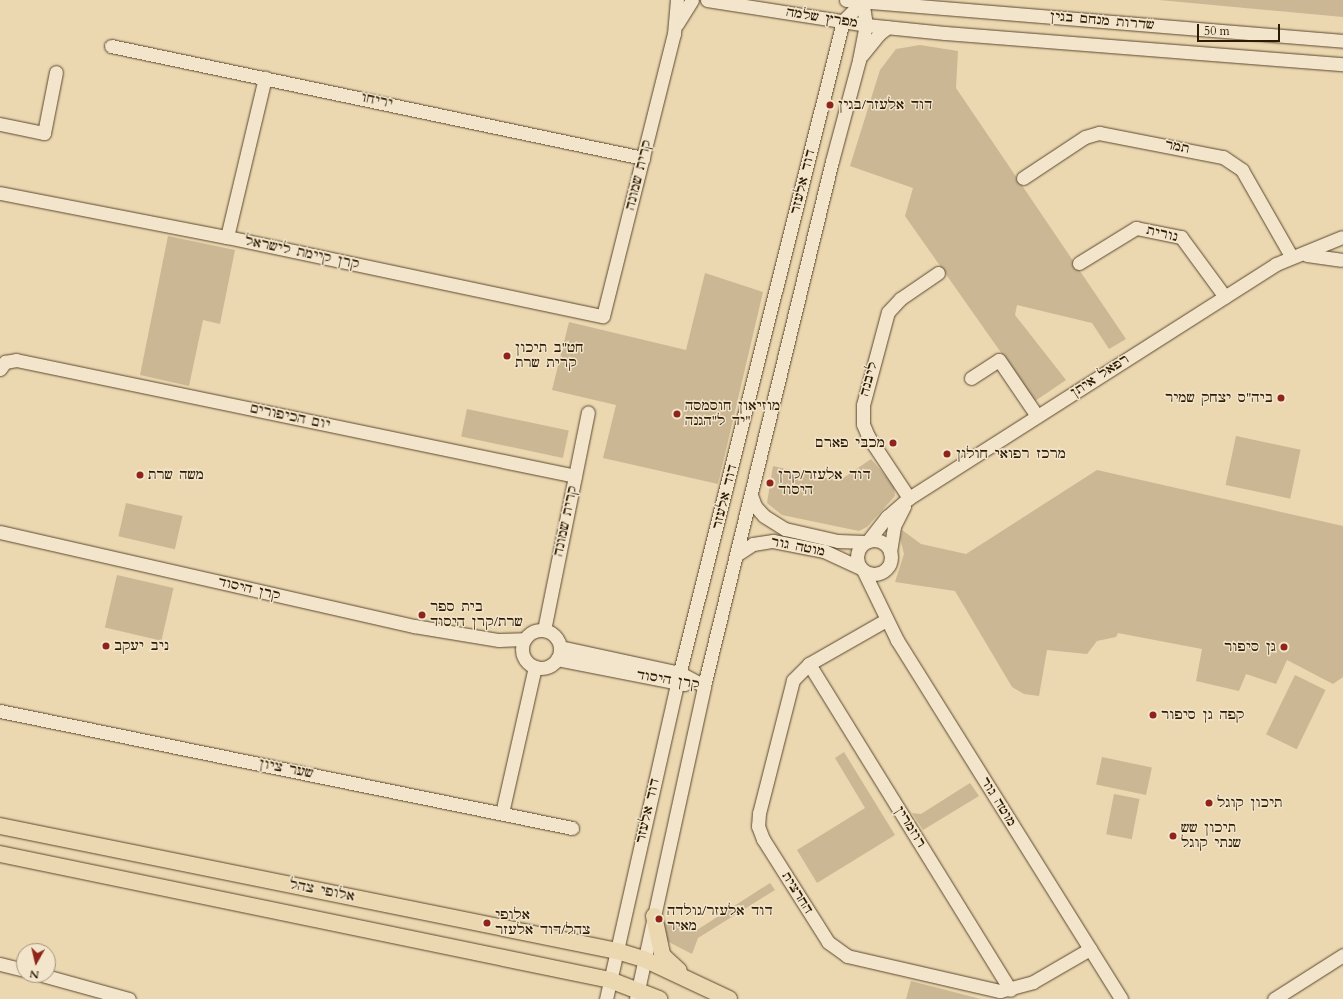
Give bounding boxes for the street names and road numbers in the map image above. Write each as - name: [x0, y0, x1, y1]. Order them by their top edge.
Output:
- street label: מפרץ שלמה: [786, 5, 858, 31]
- street label: שדרות מנחם בגין: [1052, 9, 1152, 33]
- street label: יריחו: [360, 90, 394, 112]
- street label: תמר: [1163, 137, 1191, 157]
- street label: קרית שמונה: [623, 140, 655, 210]
- street label: דוד אלעזר: [788, 149, 818, 215]
- street label: נורית: [1145, 223, 1179, 245]
- street label: קרן קיימת לישראל: [246, 234, 358, 272]
- street label: רפאל איתן: [1069, 352, 1131, 400]
- street label: ליבנה: [857, 360, 881, 398]
- street label: יום הכיפורים: [250, 401, 330, 433]
- street label: דוד אלעזר: [710, 464, 740, 530]
- street label: קרית שמונה: [551, 486, 581, 556]
- street label: מוטה גור: [771, 534, 825, 560]
- street label: קרן היסוד: [218, 575, 280, 603]
- street label: קרן היסוד: [637, 668, 699, 692]
- street label: שער ציון: [259, 756, 313, 782]
- street label: מוטה גור: [978, 776, 1018, 828]
- street label: דוד אלעזר: [633, 778, 663, 844]
- street label: רוזמרין: [891, 804, 929, 850]
- street label: החרצית: [778, 869, 816, 917]
- street label: אלופי צהל: [289, 877, 355, 905]

